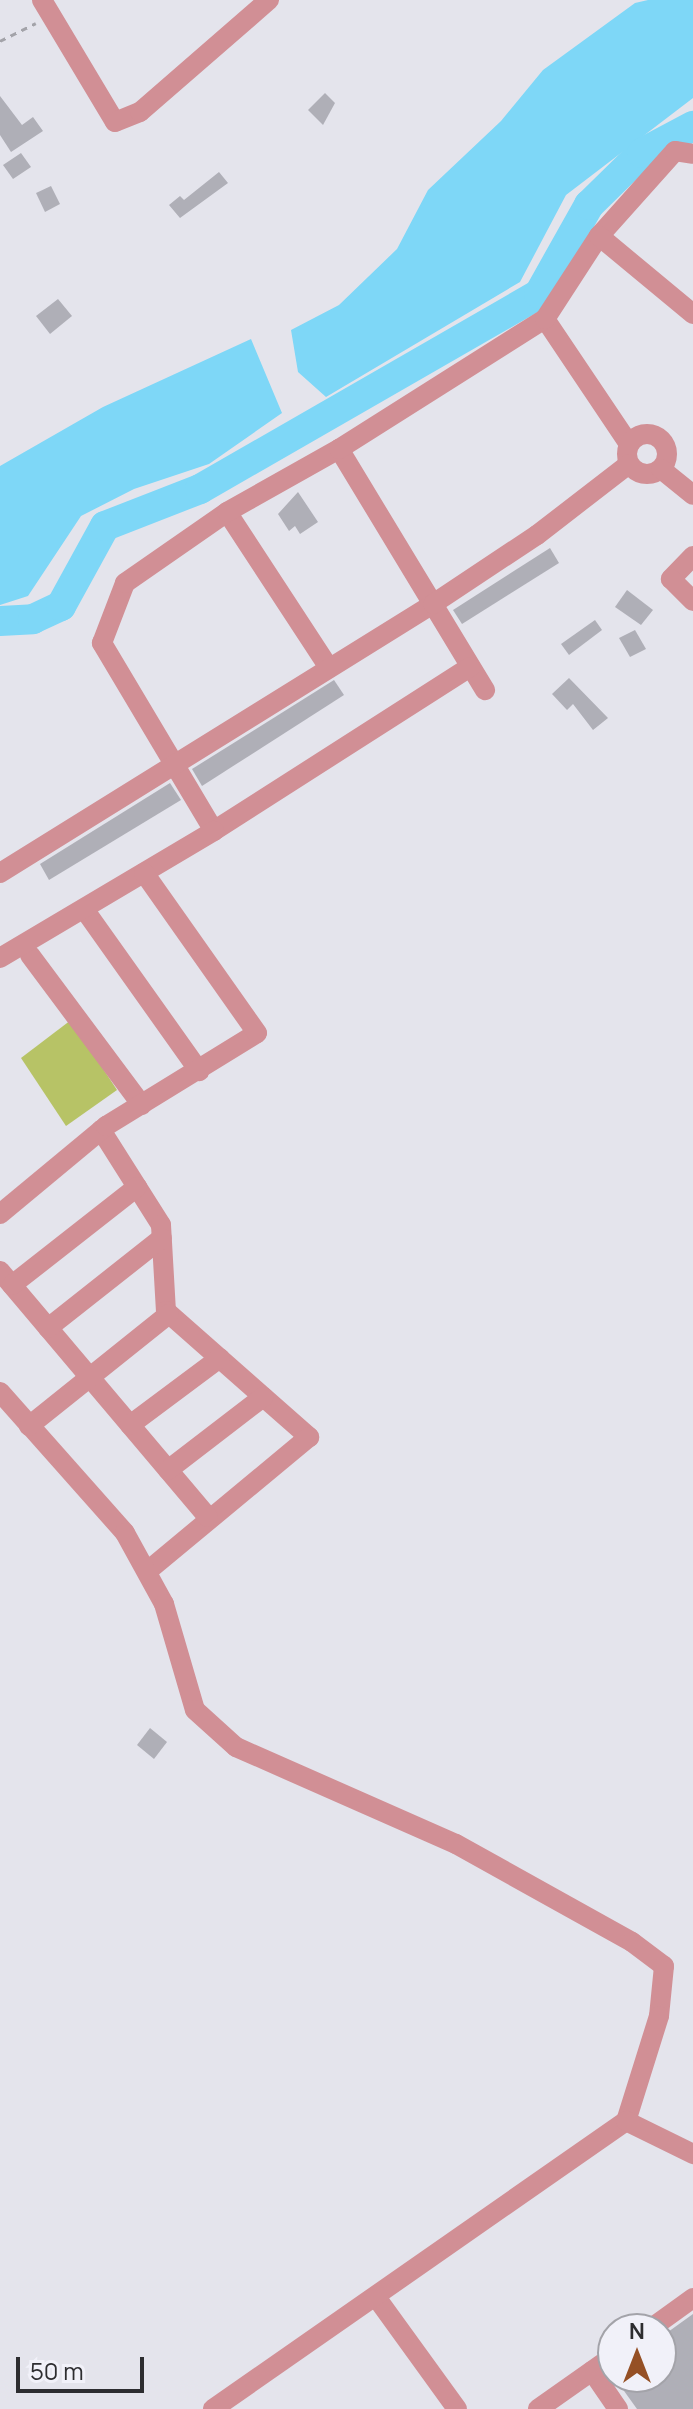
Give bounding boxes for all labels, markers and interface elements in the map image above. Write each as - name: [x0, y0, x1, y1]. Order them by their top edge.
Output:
- north arrow: [597, 2313, 677, 2393]
- text: N: [629, 2316, 645, 2346]
- scale bar: [20, 2341, 148, 2391]
- text: 50 m: [30, 2354, 84, 2387]

